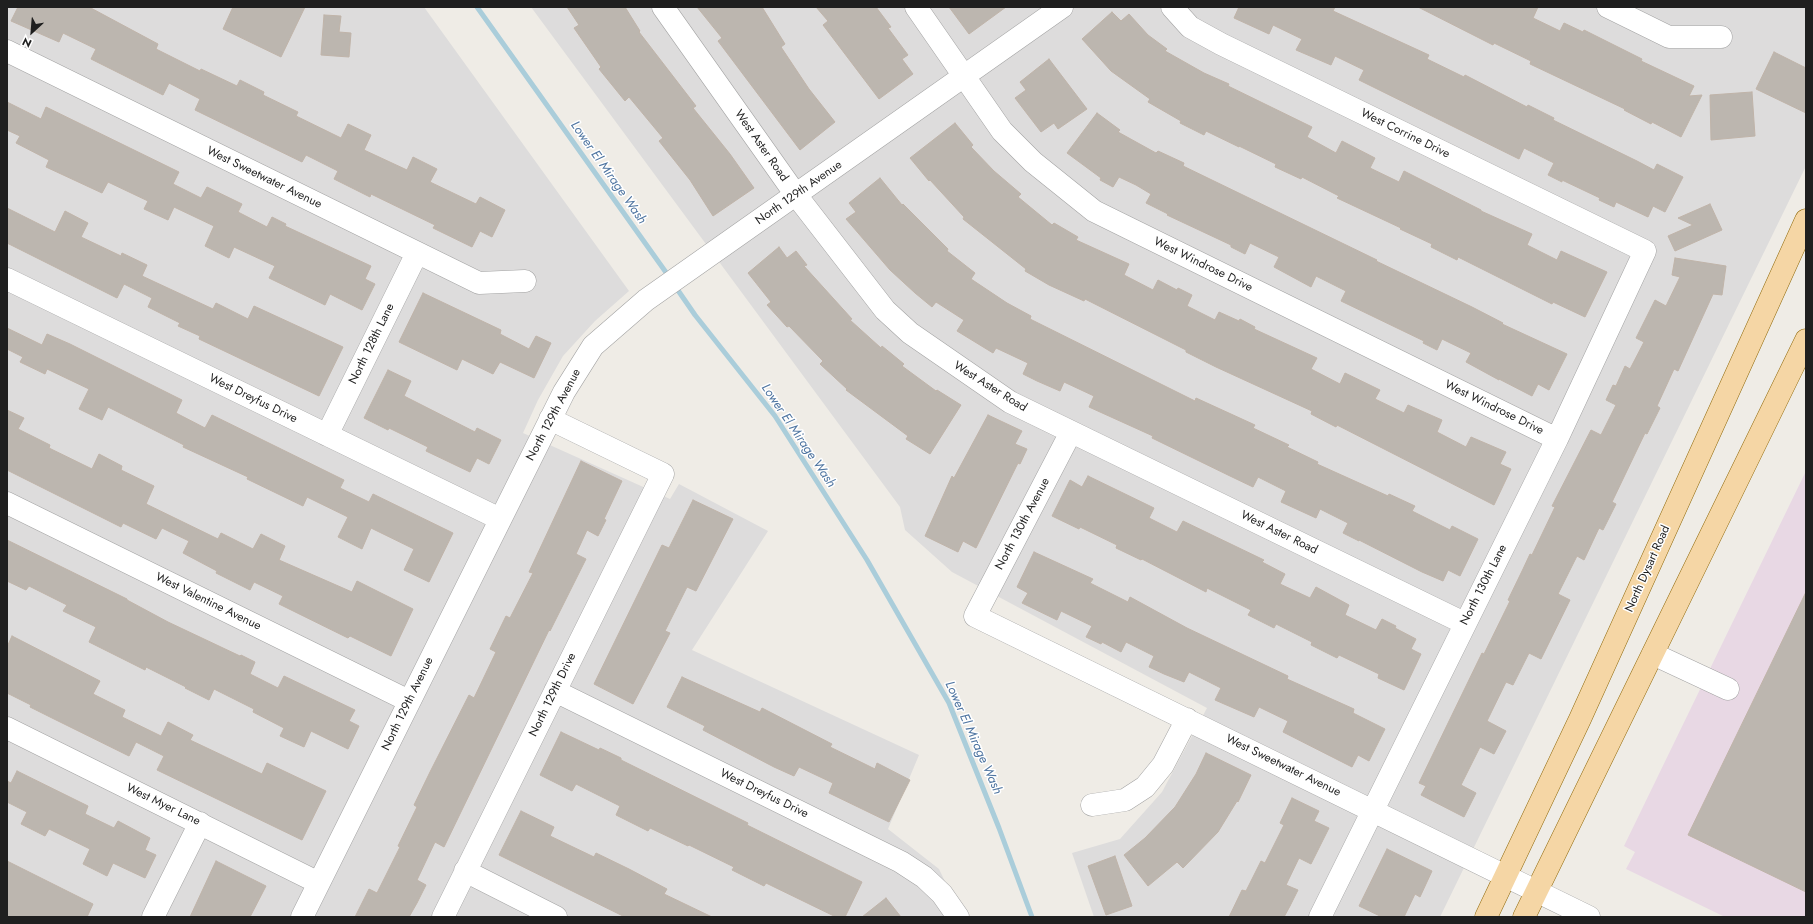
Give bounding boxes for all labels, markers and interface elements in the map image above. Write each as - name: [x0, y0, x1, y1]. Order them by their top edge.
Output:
- north arrow: [12, 12, 52, 52]
- text: N: [19, 34, 34, 52]
- street label: West Corrine Drive: [1358, 106, 1452, 162]
- street label: West Aster Road: [731, 108, 791, 184]
- water label: Lower El Mirage Wash: [567, 119, 649, 227]
- street label: West Sweetwater Avenue: [204, 144, 324, 212]
- street label: North 129th Avenue: [753, 158, 845, 228]
- street label: West Windrose Drive: [1151, 235, 1255, 295]
- street label: North 128th Lane: [346, 301, 398, 387]
- street label: West Aster Road: [951, 359, 1029, 415]
- street label: North 129th Avenue: [524, 367, 584, 463]
- street label: West Dreyfus Drive: [206, 371, 300, 427]
- street label: West Windrose Drive: [1442, 378, 1546, 438]
- water label: Lower El Mirage Wash: [757, 381, 839, 491]
- street label: North 130th Avenue: [993, 476, 1053, 572]
- street label: West Aster Road: [1238, 508, 1320, 558]
- street label: North Dysart Road: [1622, 523, 1674, 615]
- street label: North 130th Lane: [1458, 542, 1510, 628]
- street label: West Valentine Avenue: [153, 570, 263, 634]
- street label: North 129th Drive: [527, 651, 579, 739]
- street label: North 129th Avenue: [379, 655, 437, 753]
- water label: Lower El Mirage Wash: [941, 679, 1005, 797]
- street label: West Sweetwater Avenue: [1223, 732, 1343, 800]
- street label: West Dreyfus Drive: [717, 766, 811, 822]
- street label: West Myer Lane: [124, 781, 202, 829]

